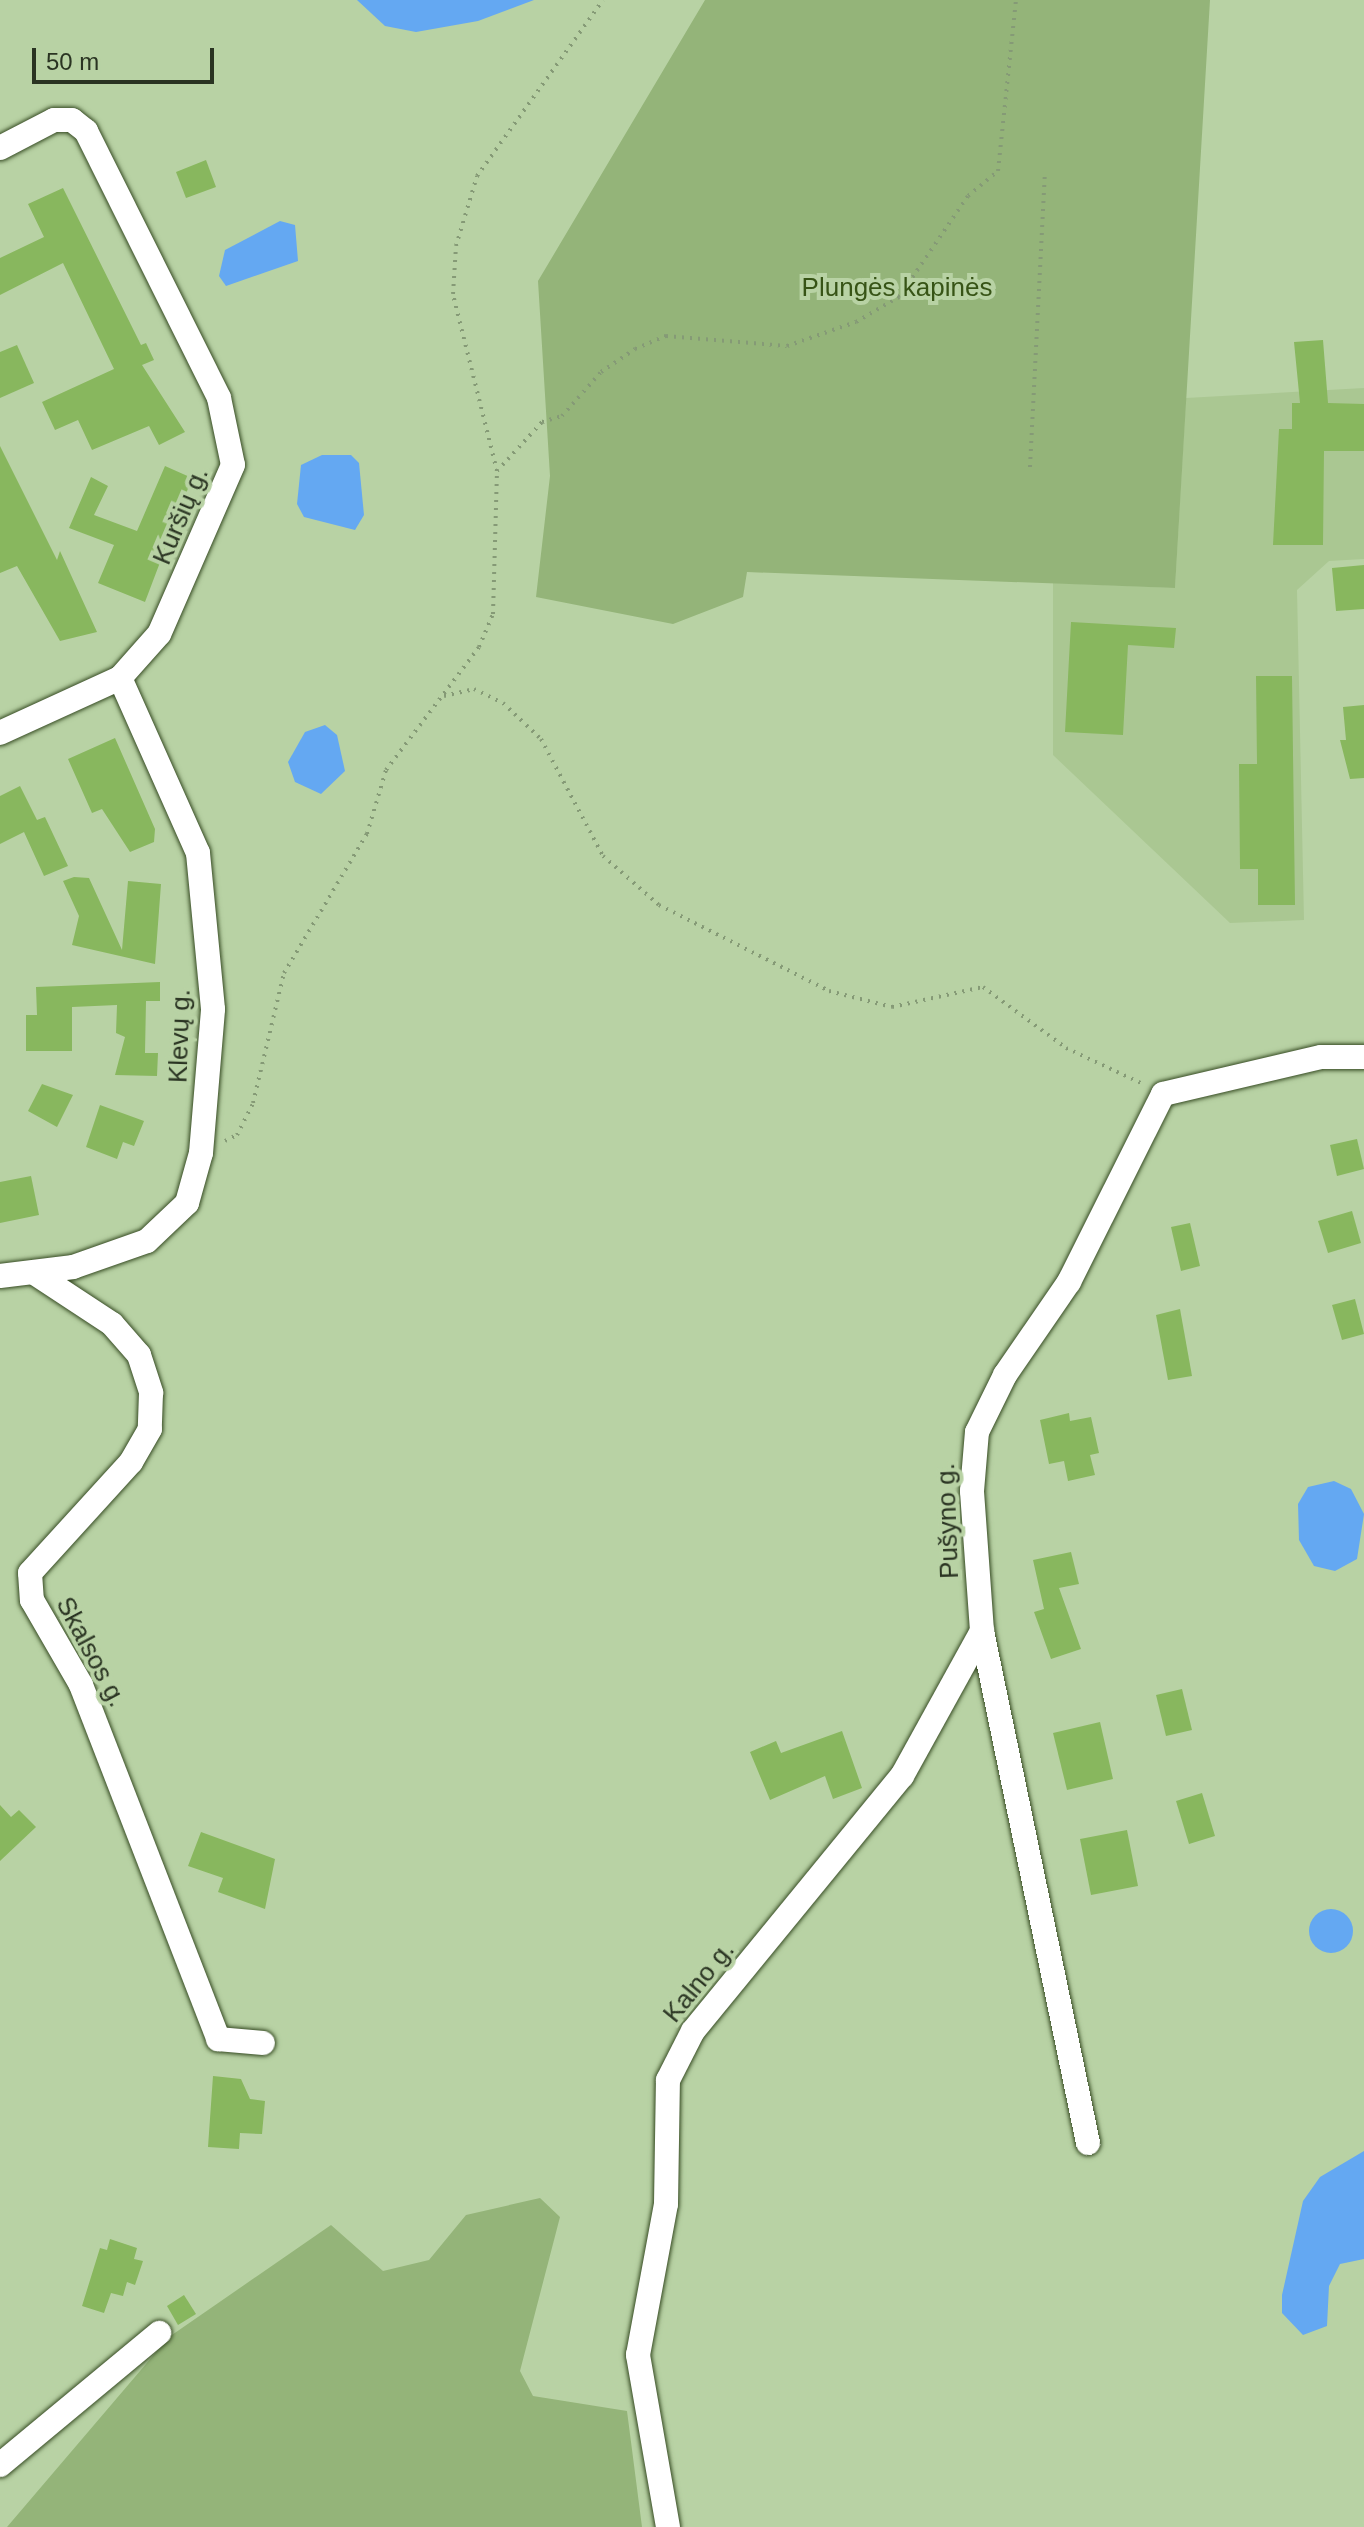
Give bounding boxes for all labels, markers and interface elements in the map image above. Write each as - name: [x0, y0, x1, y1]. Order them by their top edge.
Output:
- scale bar: [36, 32, 218, 82]
- text: 50 m: [46, 48, 99, 75]
- park label: Plungės kapinės: [802, 272, 992, 304]
- street label: Kuršių g.: [147, 463, 215, 569]
- street label: Klevų g.: [163, 989, 197, 1083]
- street label: Pušyno g.: [930, 1463, 966, 1579]
- street label: Skalsos g.: [49, 1592, 133, 1712]
- street label: Kalno g.: [657, 1935, 741, 2029]

